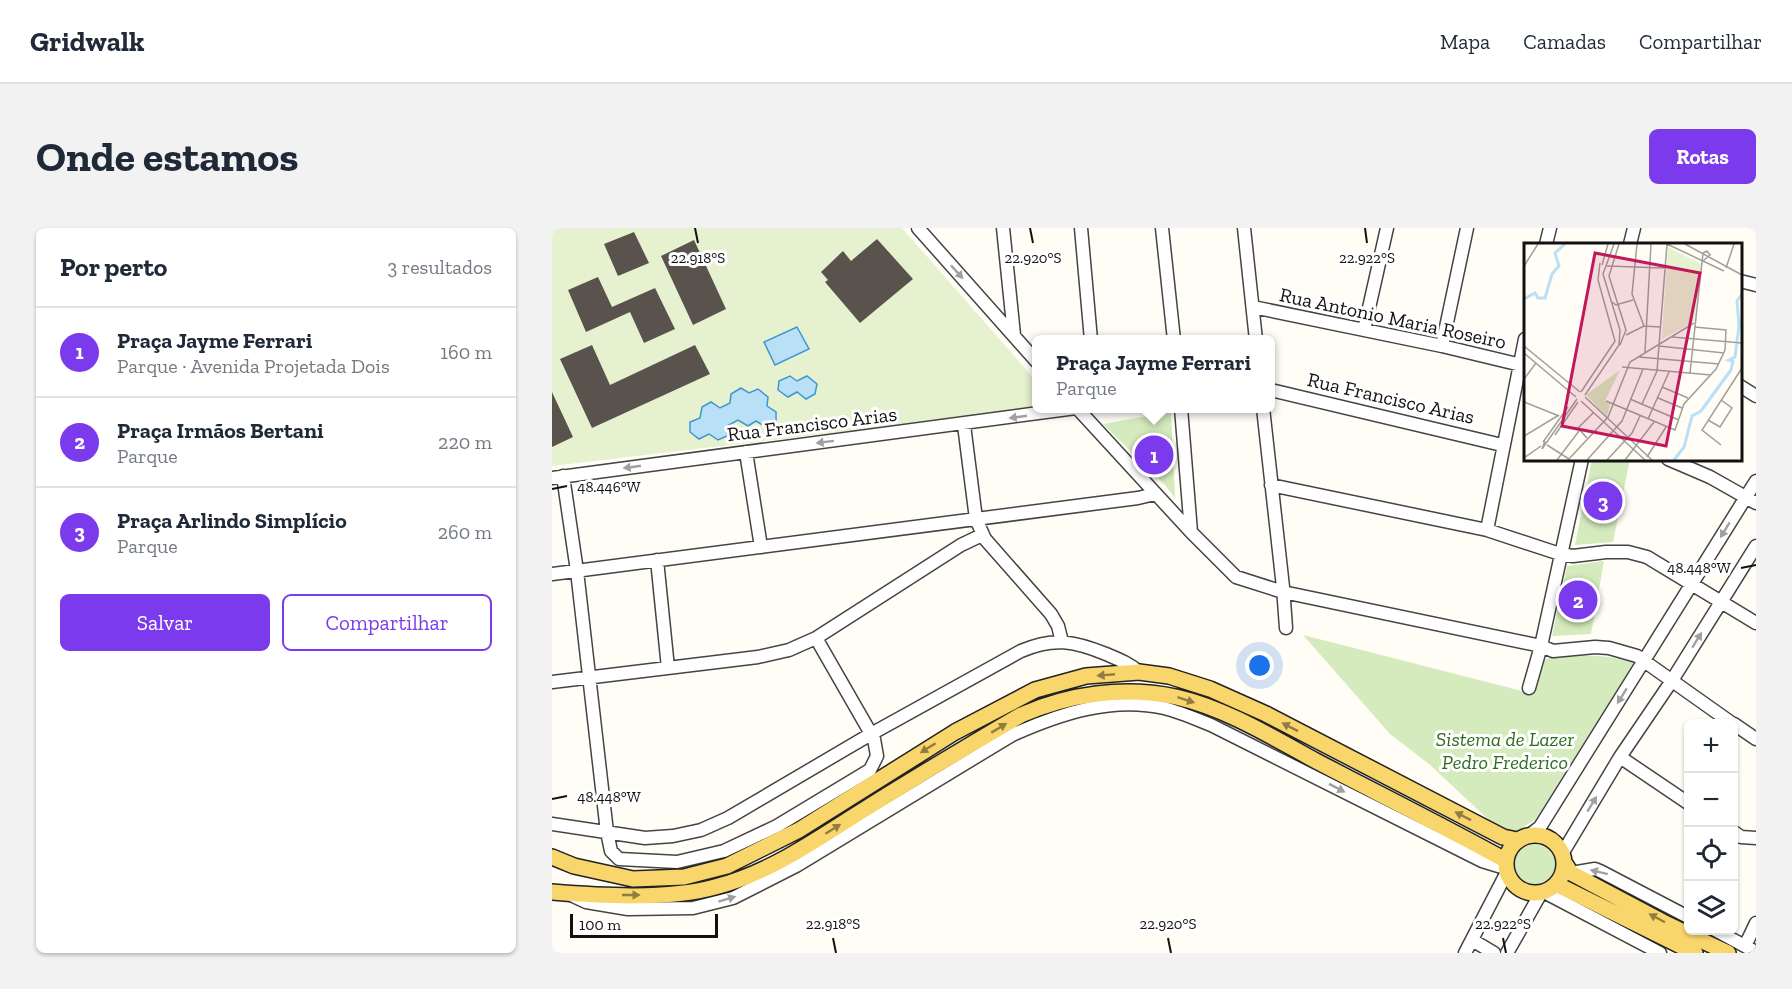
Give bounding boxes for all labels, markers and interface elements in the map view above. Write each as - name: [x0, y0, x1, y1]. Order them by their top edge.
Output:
- text: Gridwalk: [30, 25, 144, 58]
- text: Mapa: [1440, 29, 1490, 54]
- text: Camadas: [1523, 29, 1606, 54]
- text: Compartilhar: [1639, 29, 1762, 54]
- button: Rotas: [1649, 129, 1756, 184]
- text: Onde estamos: [36, 131, 298, 182]
- inset map: [1524, 243, 1741, 460]
- text: 22.918°S: [671, 249, 725, 267]
- text: 22.920°S: [1005, 249, 1061, 267]
- text: 22.922°S: [1339, 249, 1395, 267]
- text: Por perto: [60, 251, 167, 283]
- text: 3 resultados: [388, 255, 492, 279]
- one-way arrow: [950, 264, 964, 279]
- street label: Rua Antonio Maria Roseiro: [1277, 282, 1509, 354]
- text: Praça Jayme Ferrari: [117, 327, 312, 354]
- popup: [1032, 335, 1275, 413]
- text: 1: [75, 340, 84, 364]
- text: 160 m: [440, 340, 492, 364]
- text: Praça Jayme Ferrari: [1056, 349, 1251, 376]
- text: Parque · Avenida Projetada Dois: [117, 354, 390, 378]
- street label: Rua Francisco Arias: [1305, 367, 1477, 429]
- text: Parque: [1056, 376, 1117, 400]
- street label: Rua Francisco Arias: [726, 402, 898, 446]
- one-way arrow: [1009, 412, 1028, 421]
- text: Praça Irmãos Bertani: [117, 417, 324, 444]
- text: 2: [74, 430, 85, 454]
- text: 220 m: [438, 430, 492, 454]
- pin: 1: [1134, 432, 1174, 478]
- one-way arrow: [815, 437, 834, 447]
- text: Parque: [117, 444, 178, 468]
- one-way arrow: [622, 462, 641, 472]
- text: 48.446°W: [577, 478, 641, 496]
- pin: 3: [1584, 478, 1622, 524]
- text: Praça Arlindo Simplício: [117, 507, 347, 534]
- text: 3: [74, 520, 85, 544]
- text: 260 m: [438, 520, 492, 544]
- one-way arrow: [1720, 522, 1731, 538]
- text: Parque: [117, 534, 178, 558]
- text: 48.448°W: [1667, 559, 1731, 577]
- pin: 2: [1558, 578, 1598, 622]
- button: Salvar: [60, 594, 270, 651]
- button: Compartilhar: [282, 594, 492, 651]
- one-way arrow: [1692, 632, 1703, 648]
- your location: [1245, 651, 1274, 680]
- one-way arrow: [1097, 670, 1116, 679]
- one-way arrow: [1617, 688, 1628, 704]
- one-way arrow: [1177, 696, 1195, 705]
- map controls: [1684, 719, 1738, 935]
- button: +: [1684, 719, 1738, 773]
- one-way arrow: [991, 722, 1007, 733]
- one-way arrow: [1282, 722, 1299, 732]
- park label: Sistema de Lazer Pedro Frederico: [1436, 727, 1574, 774]
- one-way arrow: [920, 743, 936, 754]
- button: −: [1684, 773, 1738, 827]
- one-way arrow: [1329, 784, 1346, 793]
- text: 48.448°W: [577, 788, 641, 806]
- one-way arrow: [1587, 795, 1597, 812]
- one-way arrow: [1455, 811, 1472, 821]
- one-way arrow: [825, 824, 841, 835]
- button: locate: [1684, 827, 1738, 881]
- one-way arrow: [1590, 867, 1608, 877]
- button: layers: [1684, 881, 1738, 935]
- one-way arrow: [622, 890, 641, 900]
- one-way arrow: [718, 894, 736, 903]
- scale bar: [570, 911, 718, 938]
- one-way arrow: [1648, 913, 1665, 923]
- text: 100 m: [579, 915, 621, 934]
- text: 22.918°S: [806, 915, 860, 933]
- text: 22.920°S: [1140, 915, 1196, 933]
- text: 22.922°S: [1475, 915, 1531, 933]

